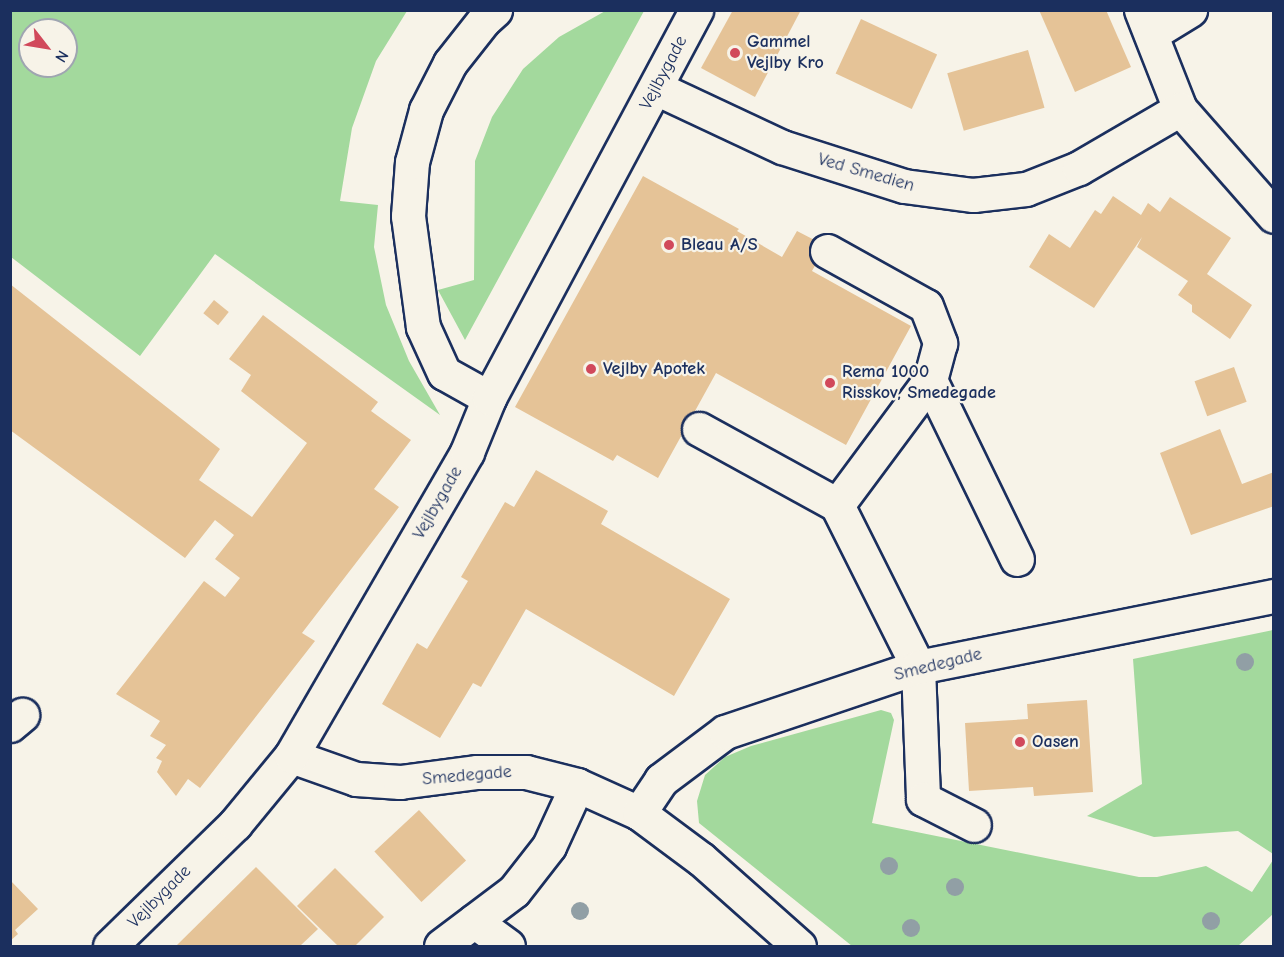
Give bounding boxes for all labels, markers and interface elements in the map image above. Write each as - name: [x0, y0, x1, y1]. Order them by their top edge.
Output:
- north arrow: [18, 18, 78, 78]
- street label: Vejlbygade: [636, 32, 692, 114]
- place label: Gammel Vejlby Kro: [747, 32, 824, 74]
- marker: Gammel Vejlby Kro: [728, 46, 742, 60]
- text: N: [51, 47, 72, 65]
- street label: Ved Smedien: [815, 149, 917, 197]
- place label: Bleau A/S: [681, 234, 758, 256]
- marker: Bleau A/S: [662, 238, 676, 252]
- place label: Vejlby Apotek: [603, 358, 705, 380]
- marker: Vejlby Apotek: [584, 362, 598, 376]
- place label: Rema 1000 Risskov, Smedegade: [842, 362, 996, 404]
- marker: Rema 1000 Risskov, Smedegade: [823, 376, 837, 390]
- street label: Vejlbygade: [409, 463, 467, 543]
- street label: Smedegade: [892, 644, 984, 686]
- place label: Oasen: [1032, 731, 1079, 753]
- marker: Oasen: [1013, 735, 1027, 749]
- street label: Smedegade: [421, 761, 513, 791]
- street label: Vejlbygade: [124, 861, 196, 933]

